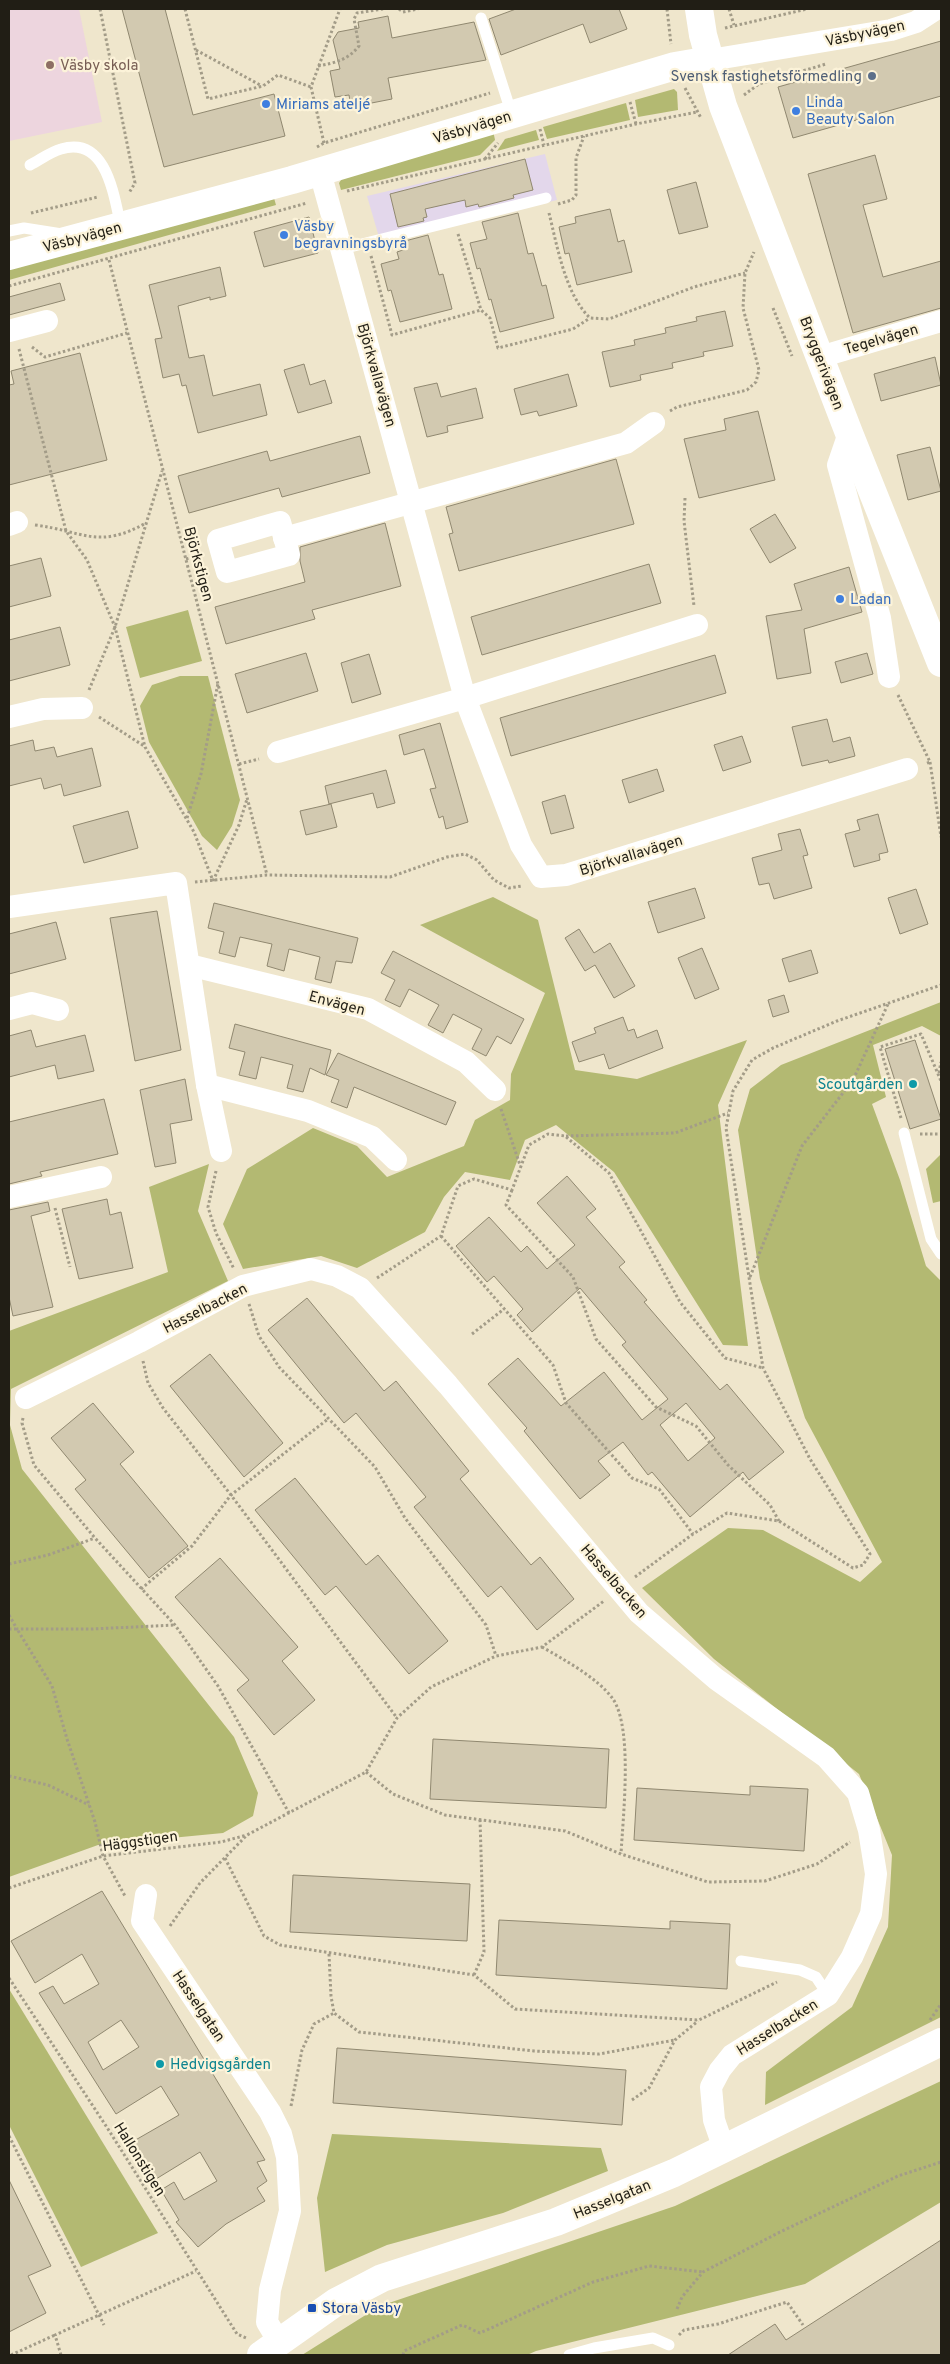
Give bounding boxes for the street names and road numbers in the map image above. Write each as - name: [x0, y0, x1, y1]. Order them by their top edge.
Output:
- street label: Väsbyvägen: [824, 17, 907, 52]
- street label: Väsbyvägen: [431, 108, 514, 149]
- street label: Väsbyvägen: [41, 219, 124, 258]
- street label: Bryggerivägen: [794, 314, 847, 413]
- street label: Björkvallavägen: [352, 321, 399, 429]
- street label: Tegelvägen: [842, 321, 921, 360]
- street label: Björkstigen: [178, 525, 217, 604]
- street label: Björkvallavägen: [578, 832, 685, 881]
- street label: Envägen: [306, 988, 367, 1021]
- street label: Hasselbacken: [160, 1280, 251, 1339]
- street label: Hasselbacken: [575, 1541, 650, 1623]
- street label: Häggstigen: [101, 1828, 179, 1857]
- street label: Hasselgatan: [167, 1967, 229, 2046]
- street label: Hasselbacken: [734, 1996, 822, 2061]
- street label: Hallonstigen: [109, 2119, 169, 2200]
- street label: Hasselgatan: [571, 2176, 654, 2225]

